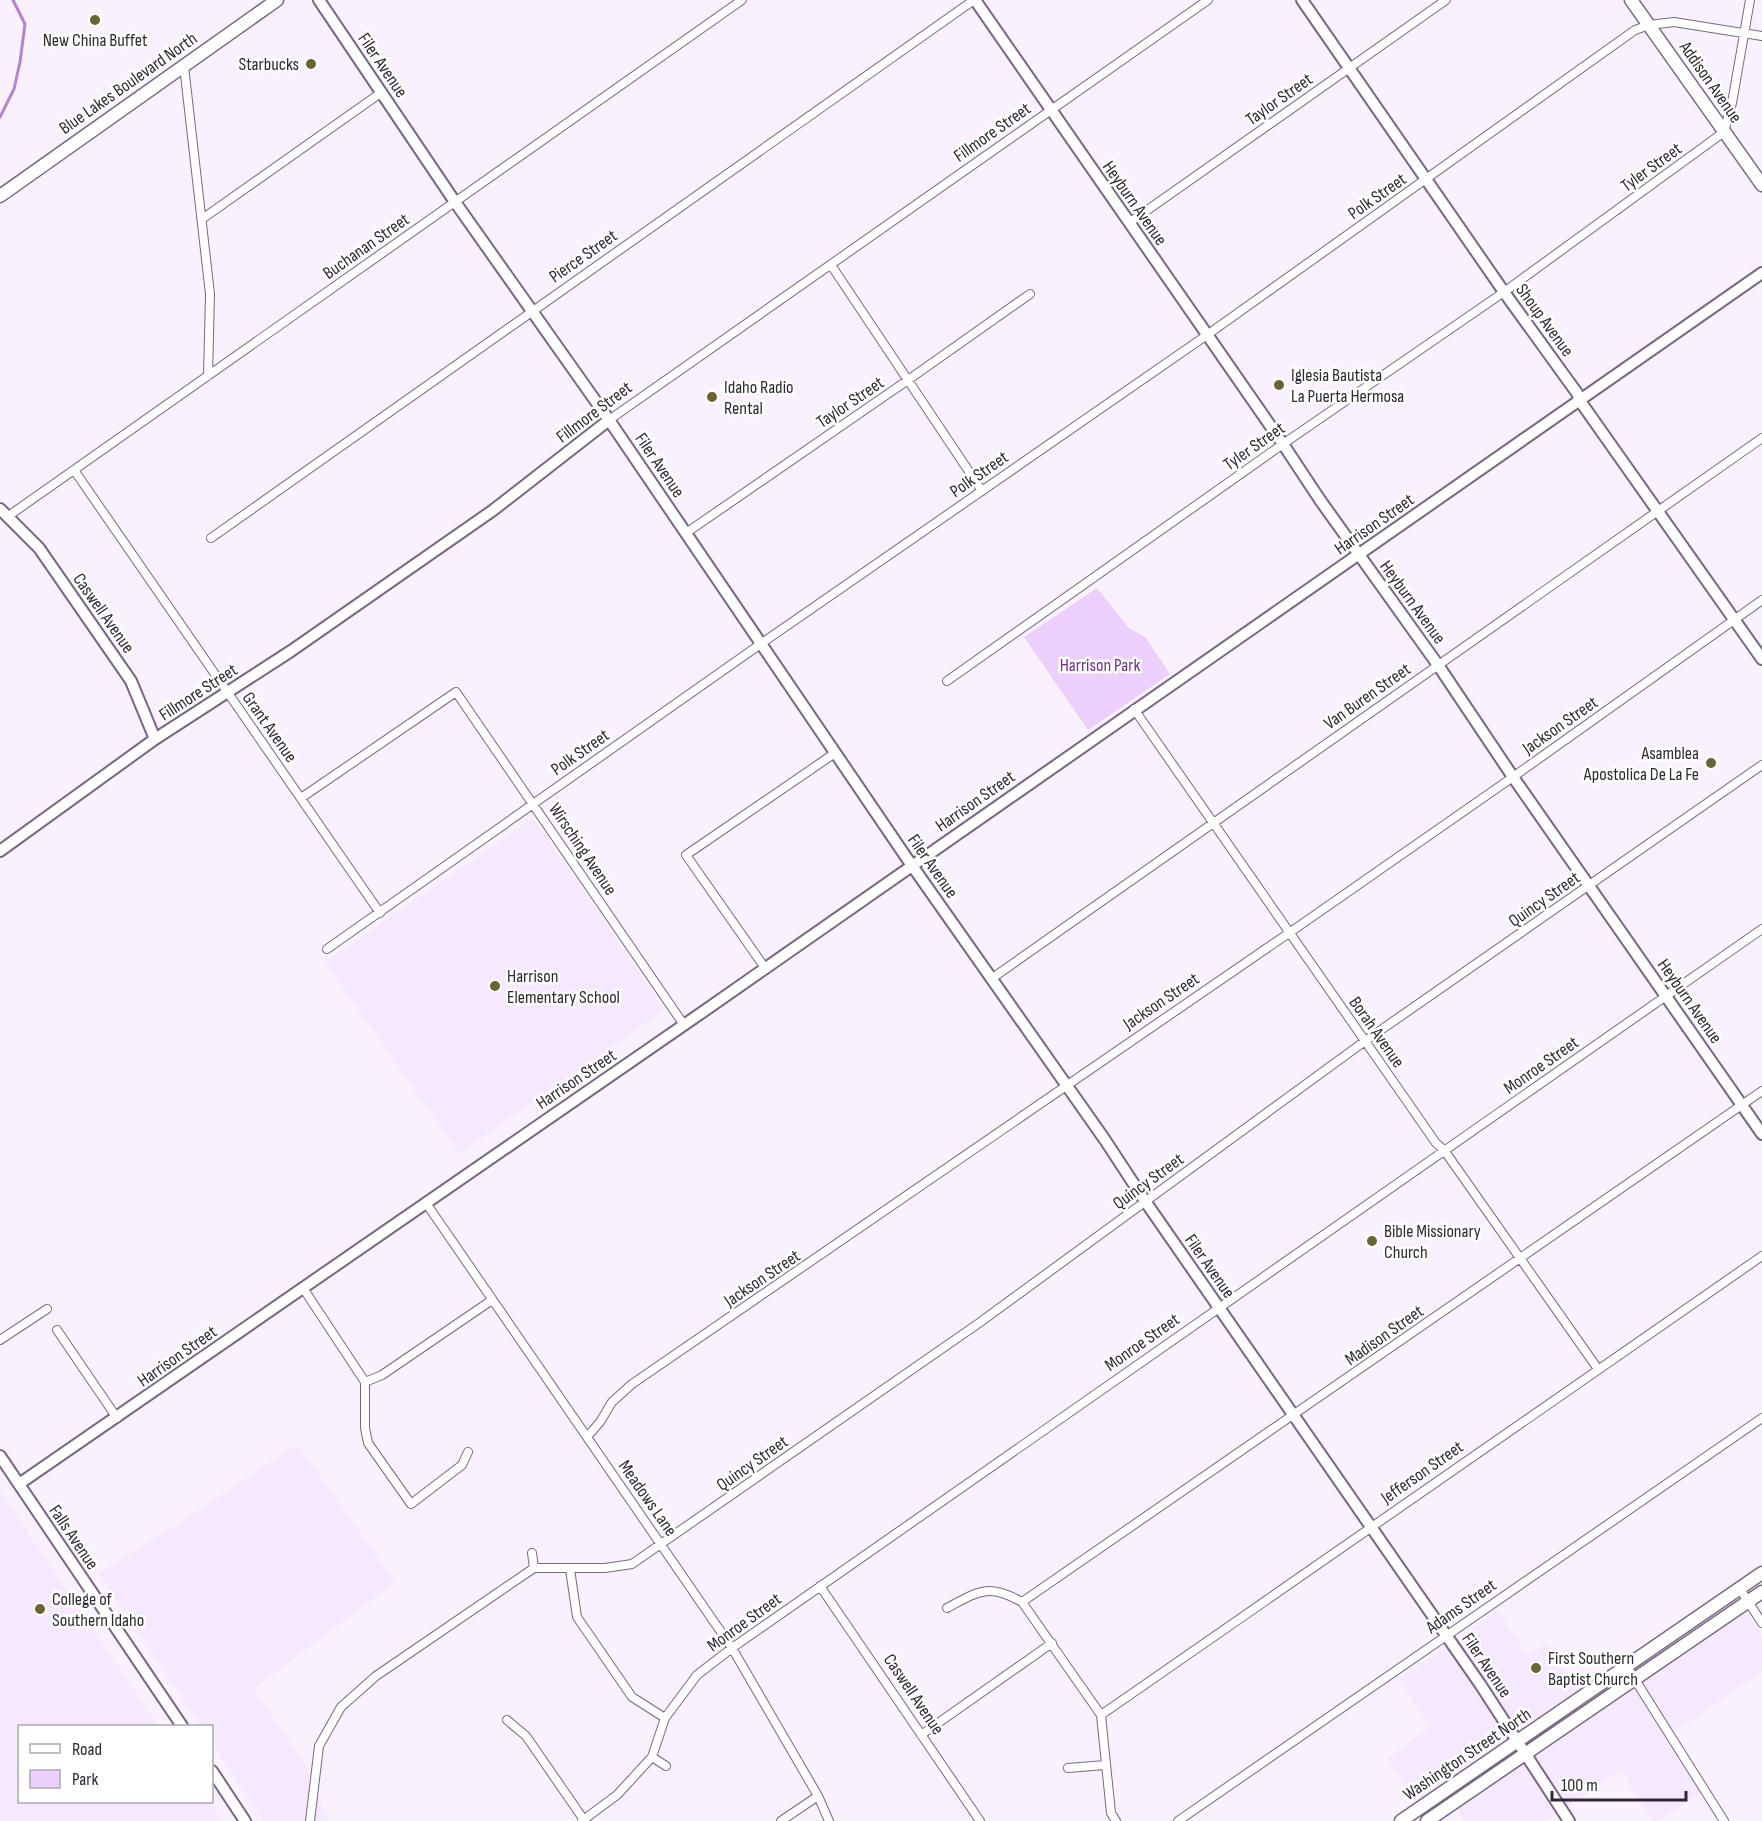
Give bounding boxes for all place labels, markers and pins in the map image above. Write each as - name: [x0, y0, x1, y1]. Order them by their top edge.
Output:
- marker: New China Buffet: [88, 13, 102, 27]
- place label: New China Buffet: [43, 30, 148, 51]
- place label: Starbucks: [239, 54, 299, 75]
- marker: Starbucks: [304, 57, 318, 71]
- place label: Iglesia Bautista La Puerta Hermosa: [1291, 365, 1404, 407]
- place label: Idaho Radio Rental: [724, 377, 793, 419]
- marker: Iglesia Bautista La Puerta Hermosa: [1272, 378, 1286, 392]
- marker: Idaho Radio Rental: [705, 390, 719, 404]
- place label: Asamblea Apostolica De La Fe: [1583, 743, 1699, 785]
- marker: Asamblea Apostolica De La Fe: [1704, 756, 1718, 770]
- place label: Harrison Elementary School: [507, 966, 620, 1008]
- marker: Harrison Elementary School: [488, 979, 502, 993]
- place label: Bible Missionary Church: [1384, 1221, 1481, 1263]
- marker: Bible Missionary Church: [1365, 1234, 1379, 1248]
- place label: College of Southern Idaho: [52, 1589, 144, 1631]
- marker: College of Southern Idaho: [33, 1602, 47, 1616]
- place label: First Southern Baptist Church: [1548, 1648, 1638, 1690]
- marker: First Southern Baptist Church: [1529, 1661, 1543, 1675]

